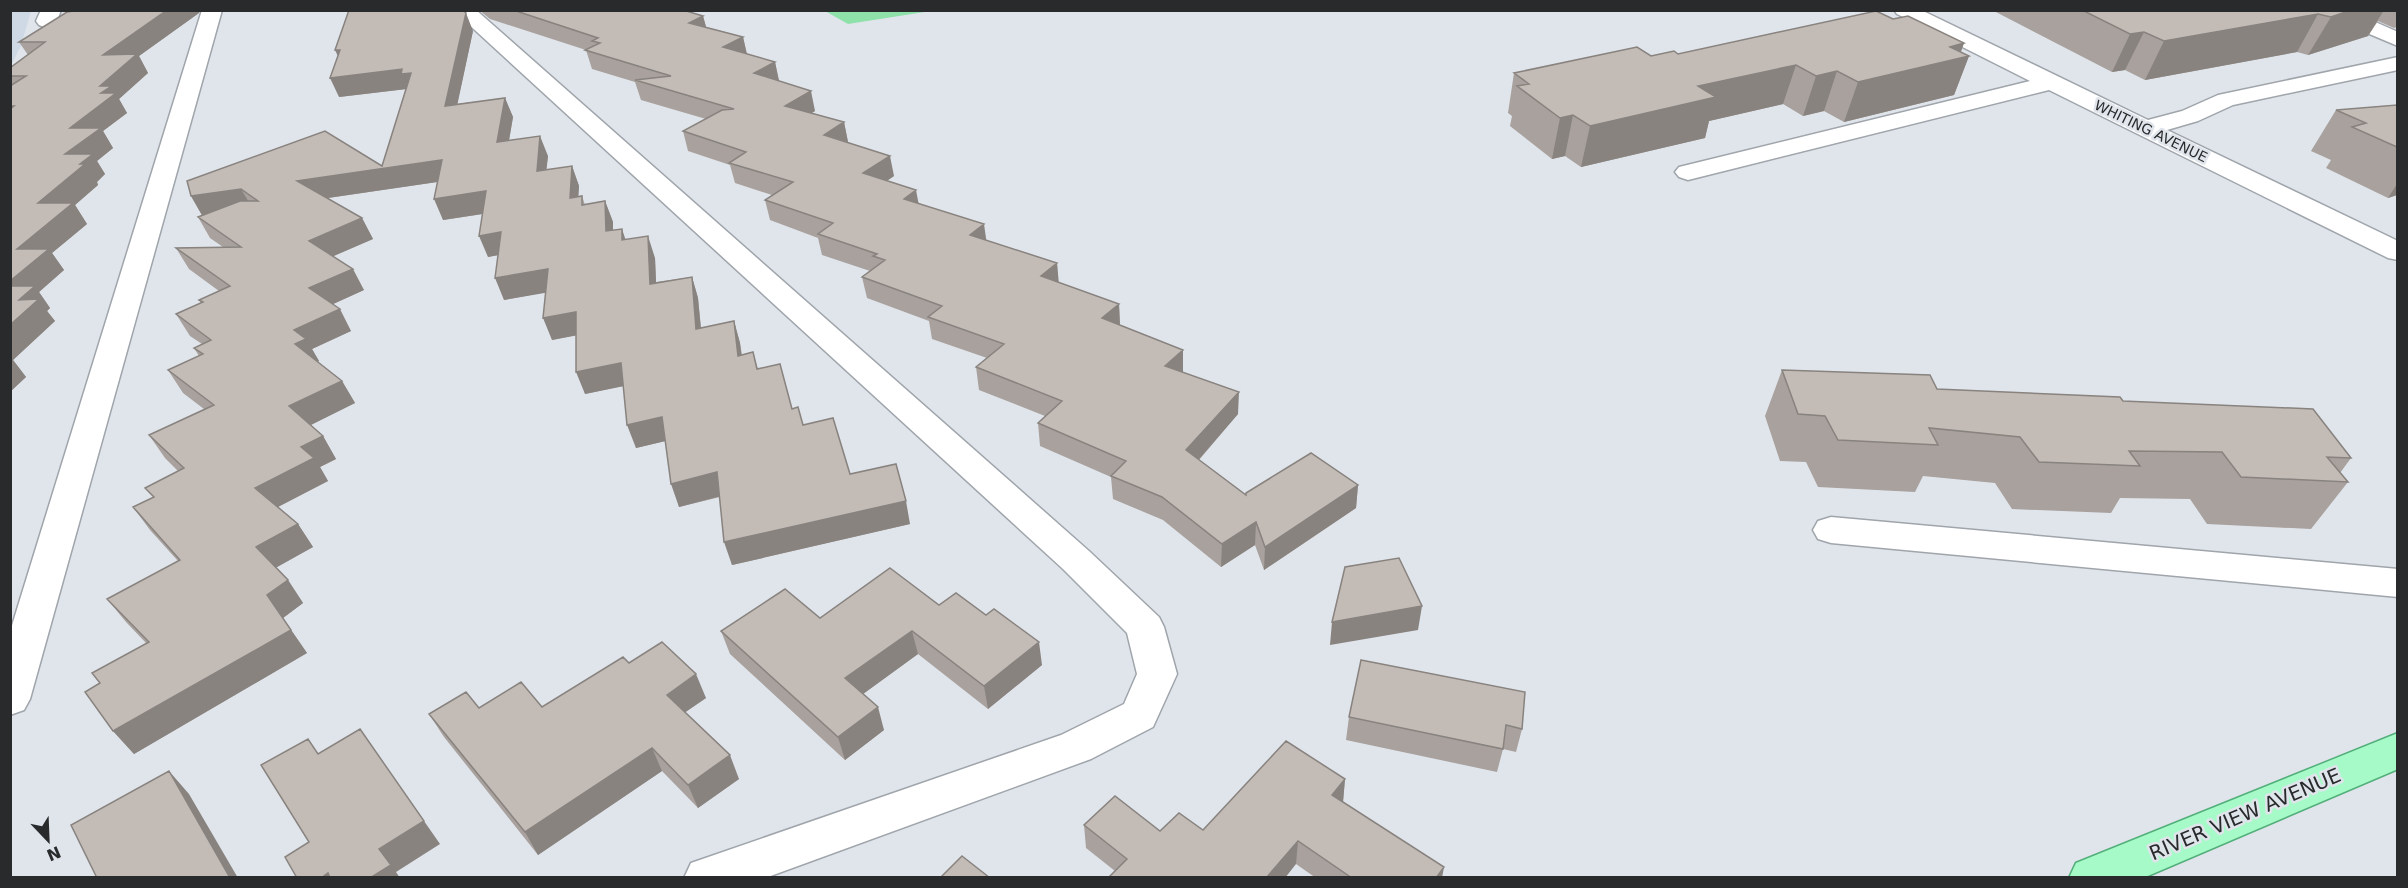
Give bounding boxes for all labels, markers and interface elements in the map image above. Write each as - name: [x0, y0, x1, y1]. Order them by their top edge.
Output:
- street label: WHITING AVENUE: [2092, 97, 2210, 165]
- street label: RIVER VIEW AVENUE: [2146, 763, 2344, 865]
- north arrow: [18, 810, 78, 870]
- text: N: [44, 842, 64, 865]

